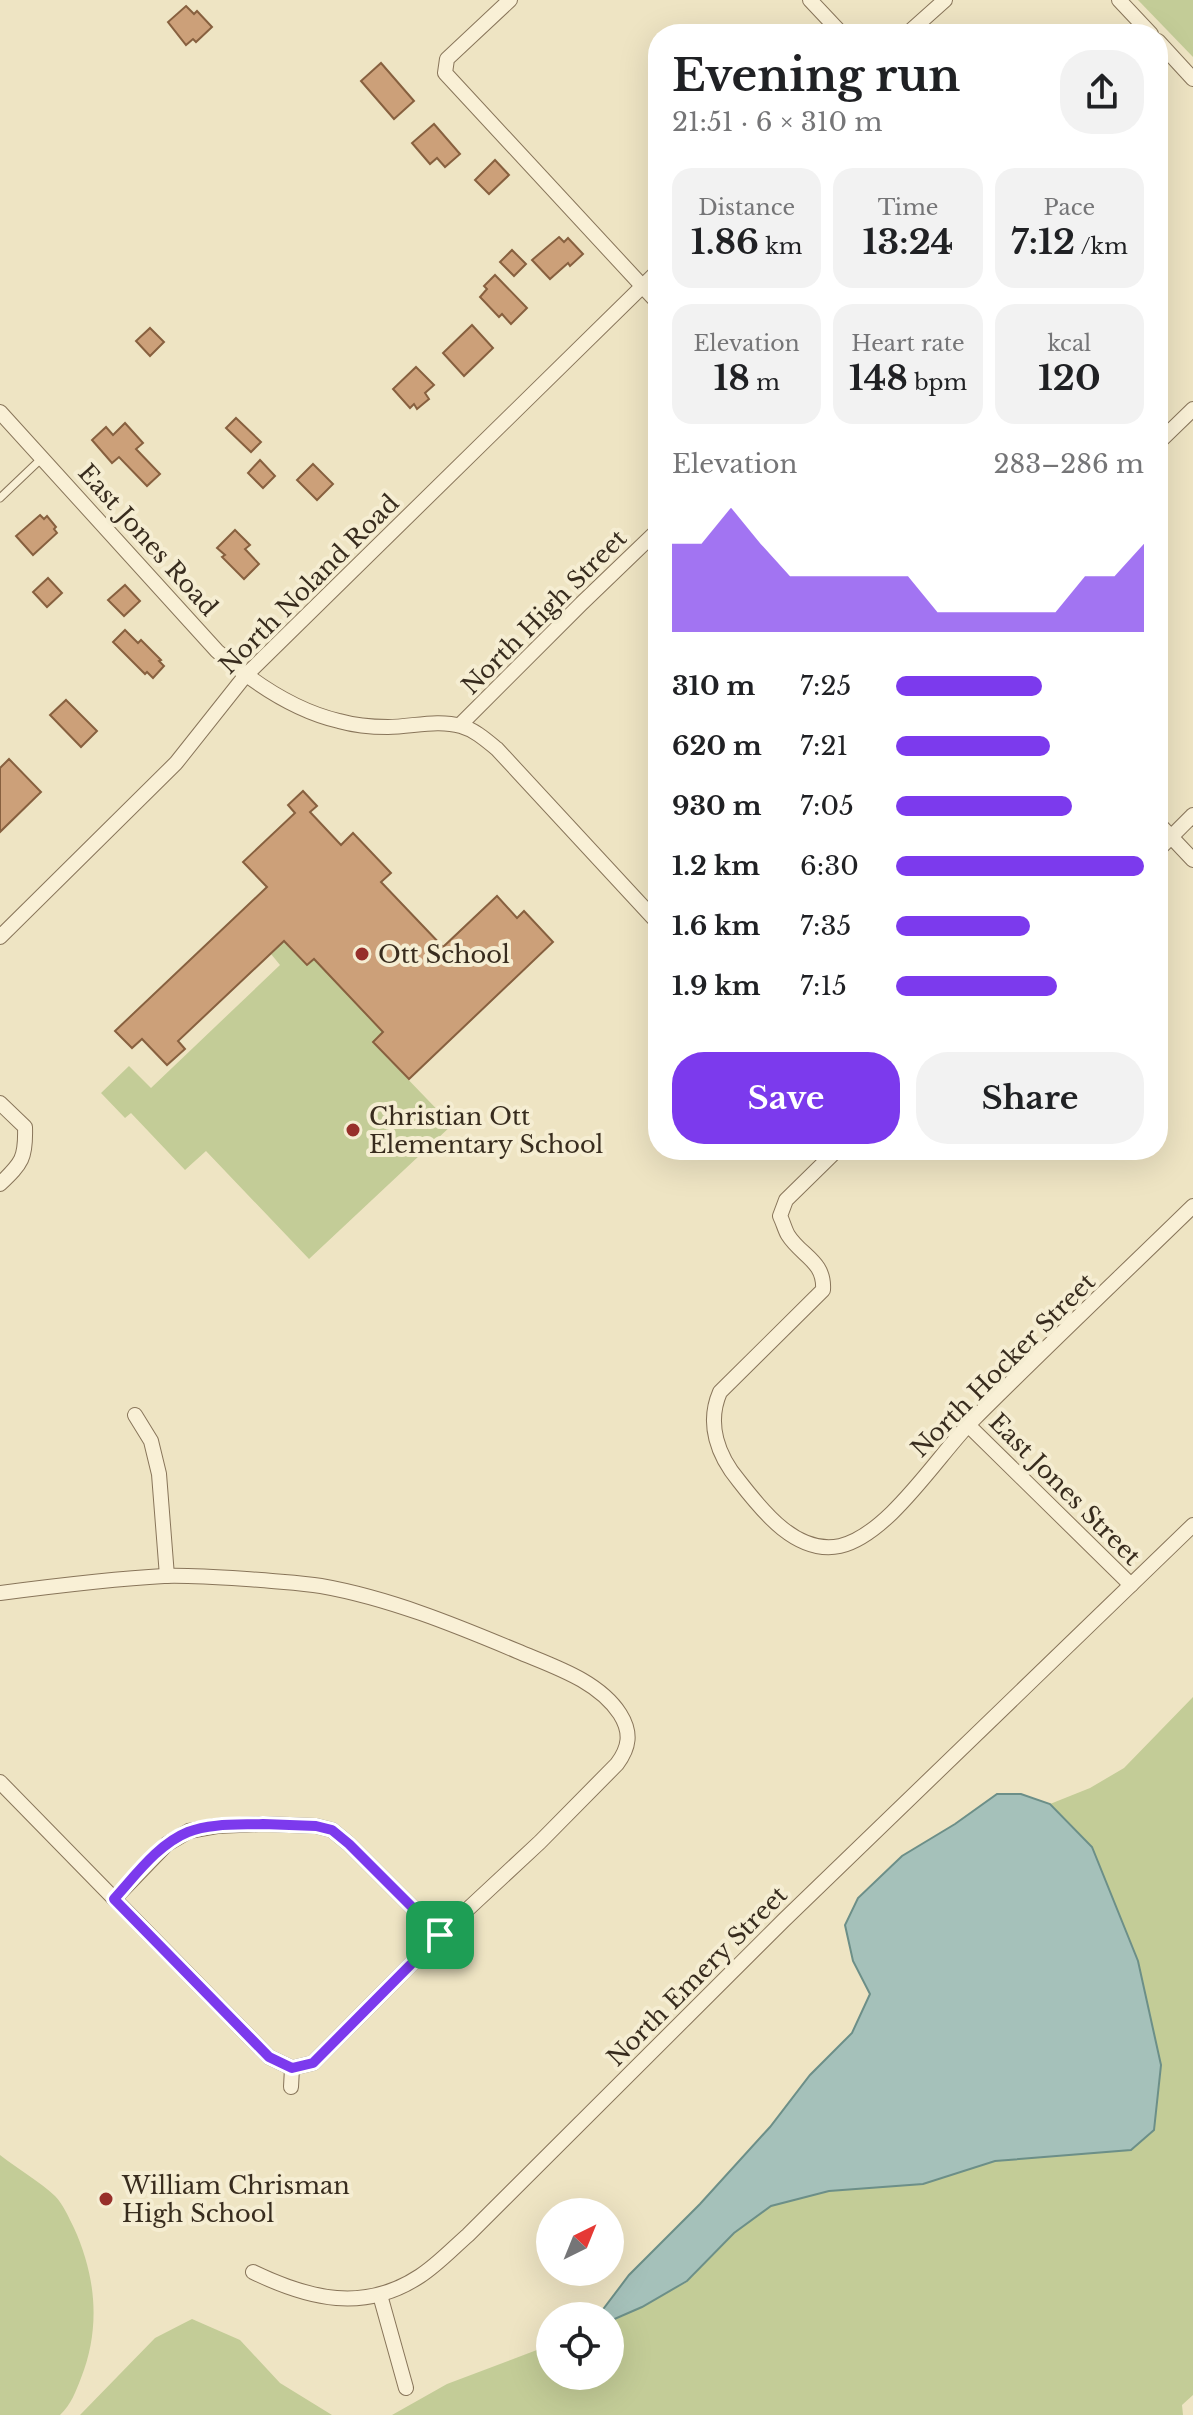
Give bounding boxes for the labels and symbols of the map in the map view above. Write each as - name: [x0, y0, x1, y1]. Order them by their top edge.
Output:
- street label: East Jones Road: [72, 458, 224, 622]
- street label: North Noland Road: [213, 488, 405, 680]
- street label: North High Street: [456, 524, 632, 700]
- place label: Ott School: [378, 940, 510, 969]
- marker: Ott School: [353, 945, 371, 963]
- place label: Christian Ott Elementary School: [369, 1102, 604, 1159]
- marker: Christian Ott Elementary School: [344, 1121, 362, 1139]
- street label: North Hocker Street: [905, 1267, 1101, 1463]
- street label: East Jones Street: [983, 1407, 1147, 1571]
- street label: North Emery Street: [601, 1880, 793, 2072]
- pin: [406, 1901, 474, 1969]
- place label: William Chrisman High School: [121, 2171, 350, 2228]
- marker: William Chrisman High School: [97, 2190, 115, 2208]
- north arrow: [536, 2198, 624, 2286]

